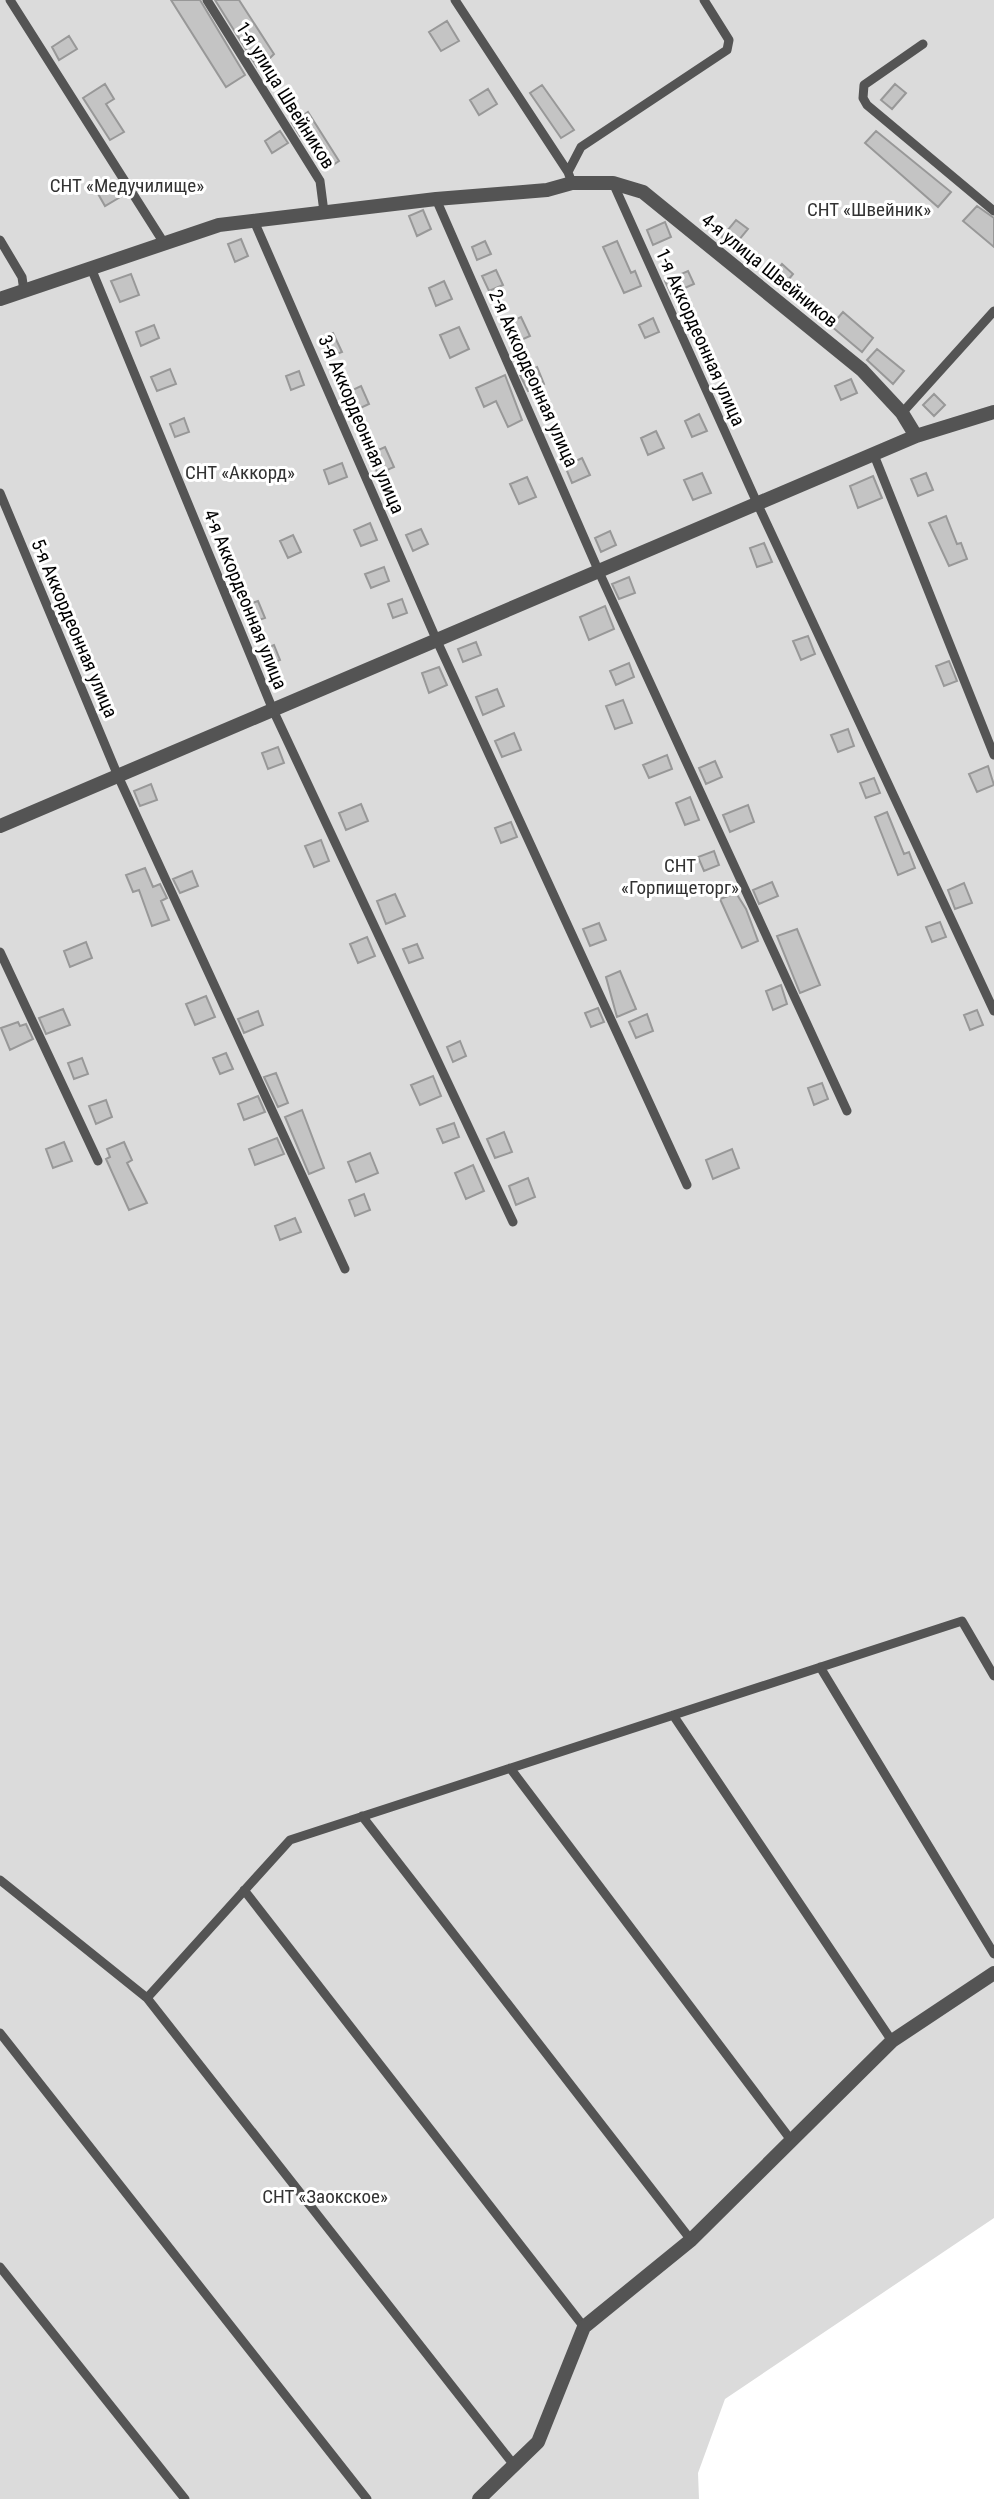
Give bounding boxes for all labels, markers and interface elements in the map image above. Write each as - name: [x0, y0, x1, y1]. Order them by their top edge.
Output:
- street label: 1-я улица Швейников: [231, 18, 340, 173]
- park label: СНТ «Медучилище»: [50, 174, 204, 197]
- park label: СНТ «Швейник»: [807, 198, 931, 221]
- street label: 4-я улица Швейников: [697, 208, 843, 332]
- street label: 1-я Аккордеонная улица: [651, 245, 750, 430]
- street label: 2-я Аккордеонная улица: [484, 286, 583, 471]
- street label: 3-я Аккордеонная улица: [313, 331, 410, 517]
- park label: СНТ «Аккорд»: [185, 461, 295, 484]
- street label: 4-я Аккордеонная улица: [199, 506, 292, 692]
- street label: 5-я Аккордеонная улица: [26, 535, 123, 721]
- park label: СНТ «Горпищеторг»: [621, 854, 739, 899]
- park label: СНТ «Заокское»: [262, 2185, 388, 2208]

